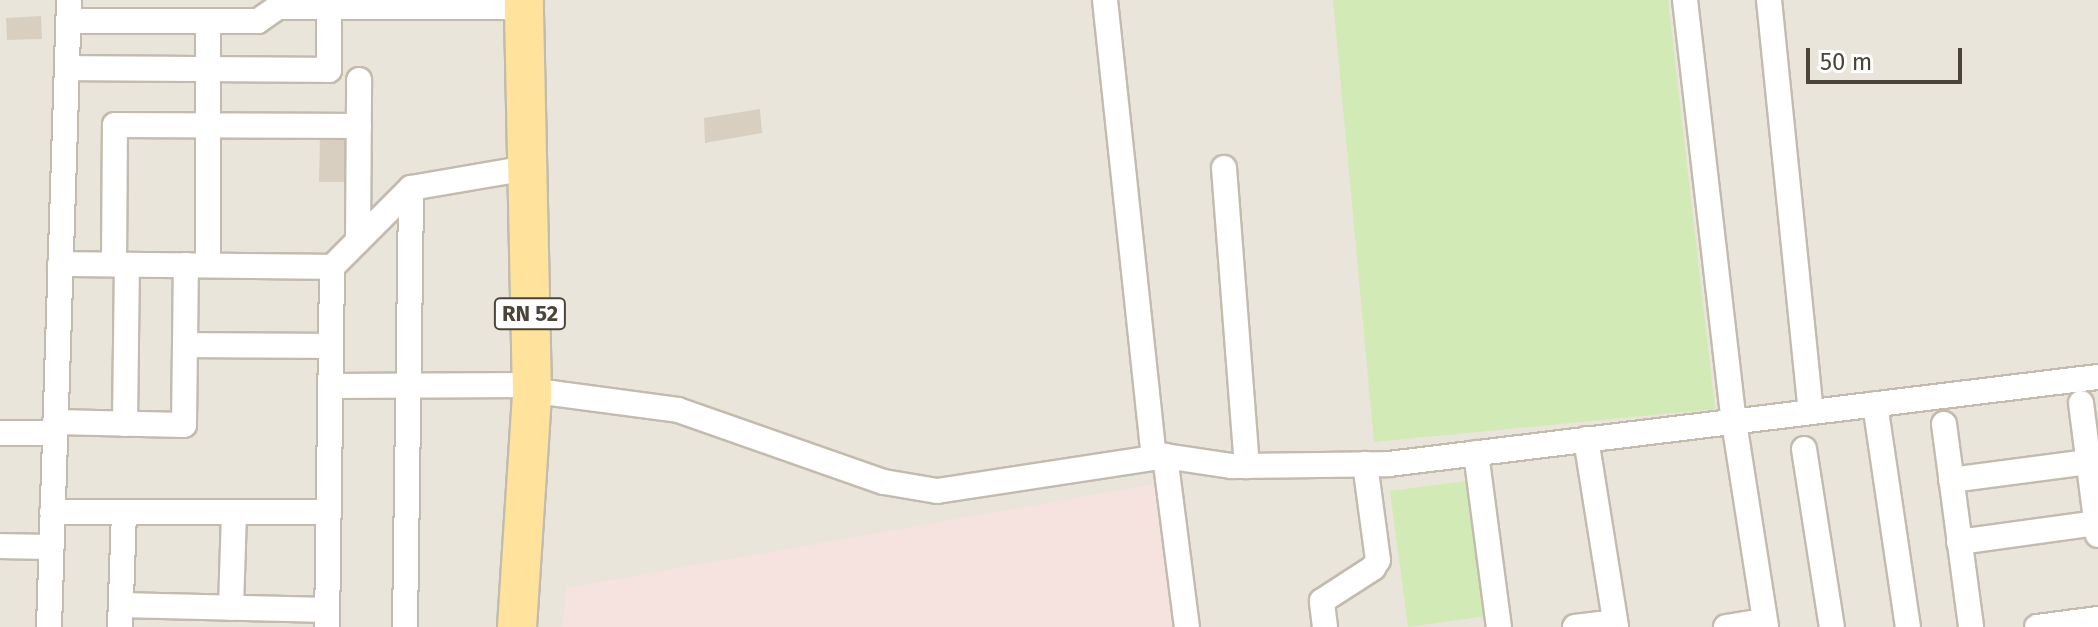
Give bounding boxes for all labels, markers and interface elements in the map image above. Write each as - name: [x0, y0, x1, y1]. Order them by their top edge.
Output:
- scale bar: [1810, 32, 1966, 82]
- text: 50 m: [1820, 48, 1872, 76]
- road number: RN 52: [492, 296, 568, 332]

